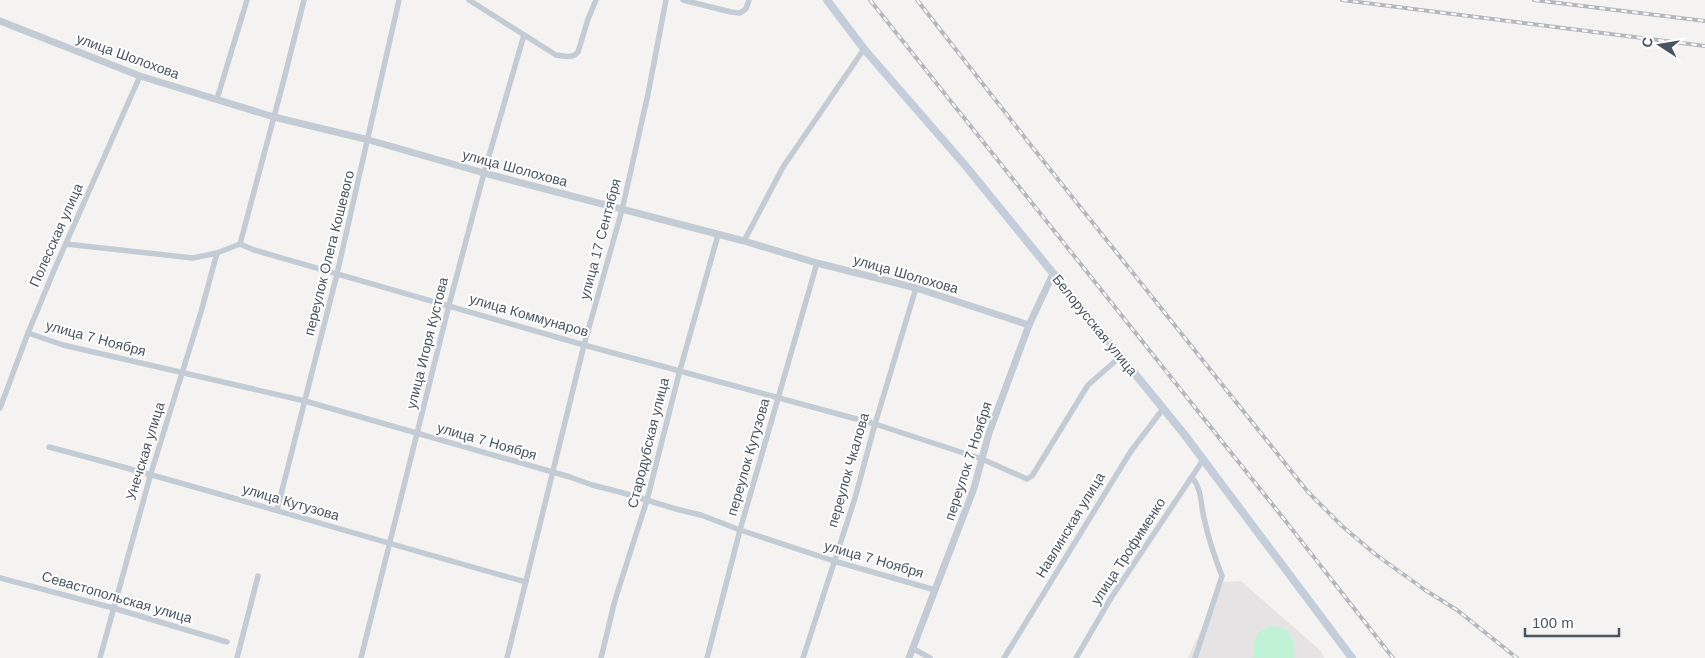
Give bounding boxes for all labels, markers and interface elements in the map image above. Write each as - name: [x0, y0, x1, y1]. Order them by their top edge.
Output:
- north arrow: [1635, 20, 1685, 70]
- street label: улица Шолохова: [74, 30, 182, 82]
- text: С: [1638, 36, 1656, 49]
- street label: улица Шолохова: [461, 146, 570, 190]
- street label: переулок Олега Кошевого: [301, 169, 357, 337]
- street label: улица 17 Сентября: [576, 177, 624, 301]
- street label: Полесская улица: [26, 181, 86, 289]
- street label: улица Шолохова: [852, 251, 960, 297]
- street label: Белорусская улица: [1049, 271, 1141, 379]
- street label: улица Игоря Кустова: [403, 275, 451, 411]
- street label: улица Коммунаров: [468, 290, 590, 340]
- street label: улица 7 Ноября: [44, 317, 148, 359]
- street label: Стародубская улица: [624, 376, 672, 510]
- street label: переулок Кутузова: [724, 396, 772, 518]
- street label: Унечская улица: [122, 400, 168, 502]
- street label: переулок 7 Ноября: [941, 400, 995, 522]
- street label: переулок Чкалова: [824, 411, 872, 529]
- street label: улица 7 Ноября: [435, 419, 539, 463]
- street label: Навлинская улица: [1032, 469, 1108, 581]
- street label: улица Кутузова: [241, 480, 342, 524]
- street label: улица Трофименко: [1087, 494, 1169, 607]
- street label: улица 7 Ноября: [822, 537, 926, 581]
- street label: Севастопольская улица: [40, 568, 194, 626]
- scale bar: [1525, 606, 1619, 638]
- text: 100 m: [1532, 614, 1574, 631]

